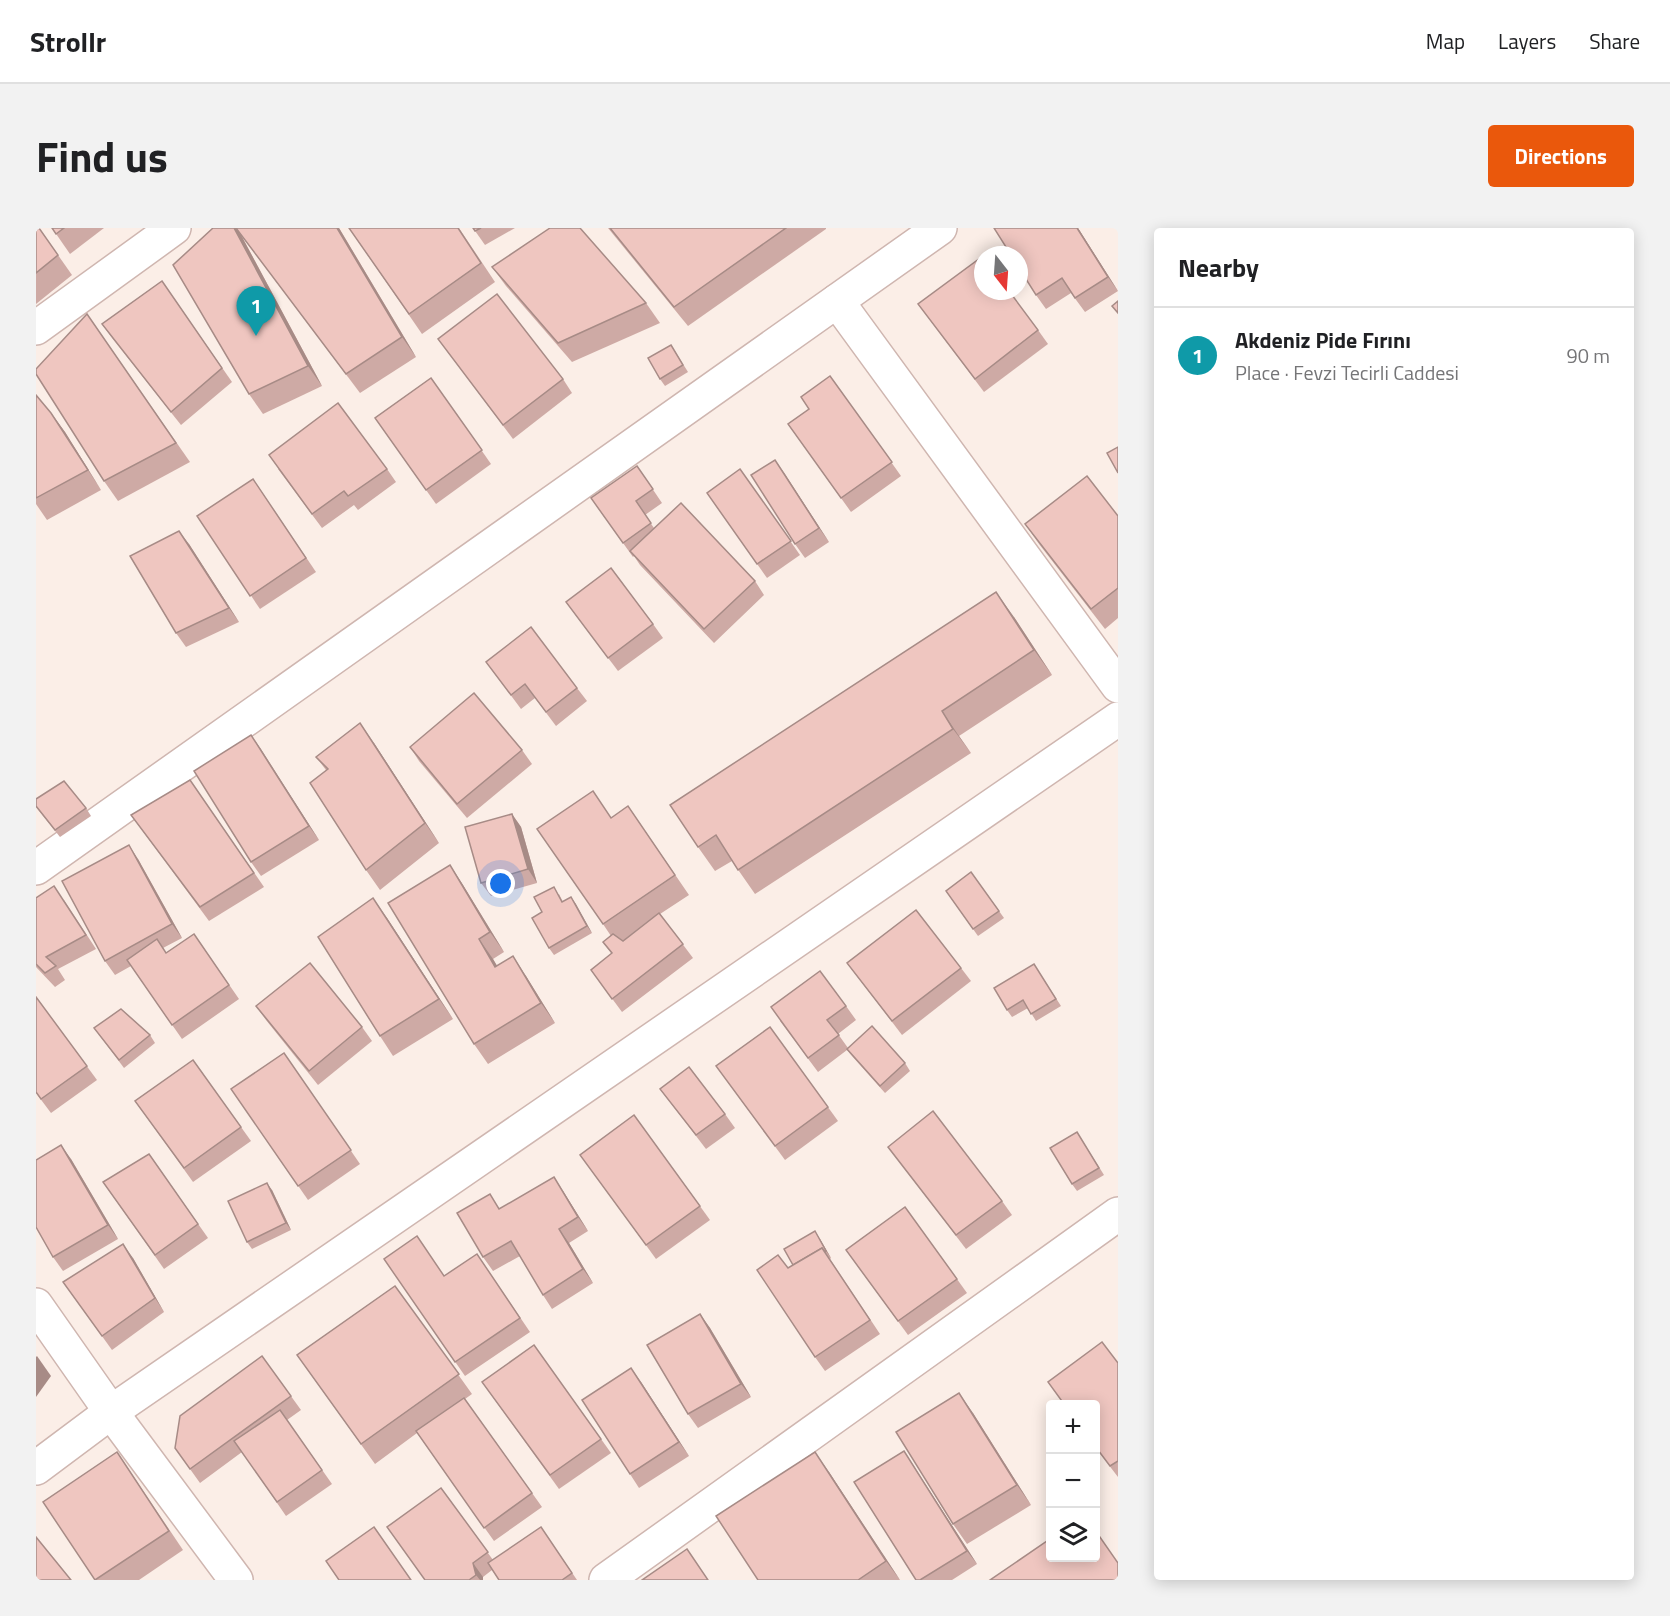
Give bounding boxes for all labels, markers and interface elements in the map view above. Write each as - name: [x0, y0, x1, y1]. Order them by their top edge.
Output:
- text: Strollr: [30, 20, 106, 63]
- text: Map: [1426, 25, 1465, 57]
- text: Layers: [1498, 25, 1556, 57]
- text: Share: [1589, 25, 1640, 57]
- text: Find us: [36, 124, 168, 188]
- button: Directions: [1488, 125, 1634, 187]
- north arrow: [974, 246, 1028, 300]
- text: Nearby: [1178, 248, 1259, 287]
- pin: 1: [236, 286, 276, 336]
- text: Akdeniz Pide Fırını: [1235, 323, 1411, 357]
- text: 1: [1192, 340, 1203, 371]
- text: 90 m: [1566, 340, 1610, 371]
- text: Place · Fevzi Tecirli Caddesi: [1235, 357, 1459, 388]
- your location: [486, 869, 515, 898]
- map controls: [1046, 1400, 1100, 1562]
- button: +: [1046, 1400, 1100, 1454]
- button: −: [1046, 1454, 1100, 1508]
- button: layers: [1046, 1508, 1100, 1562]

